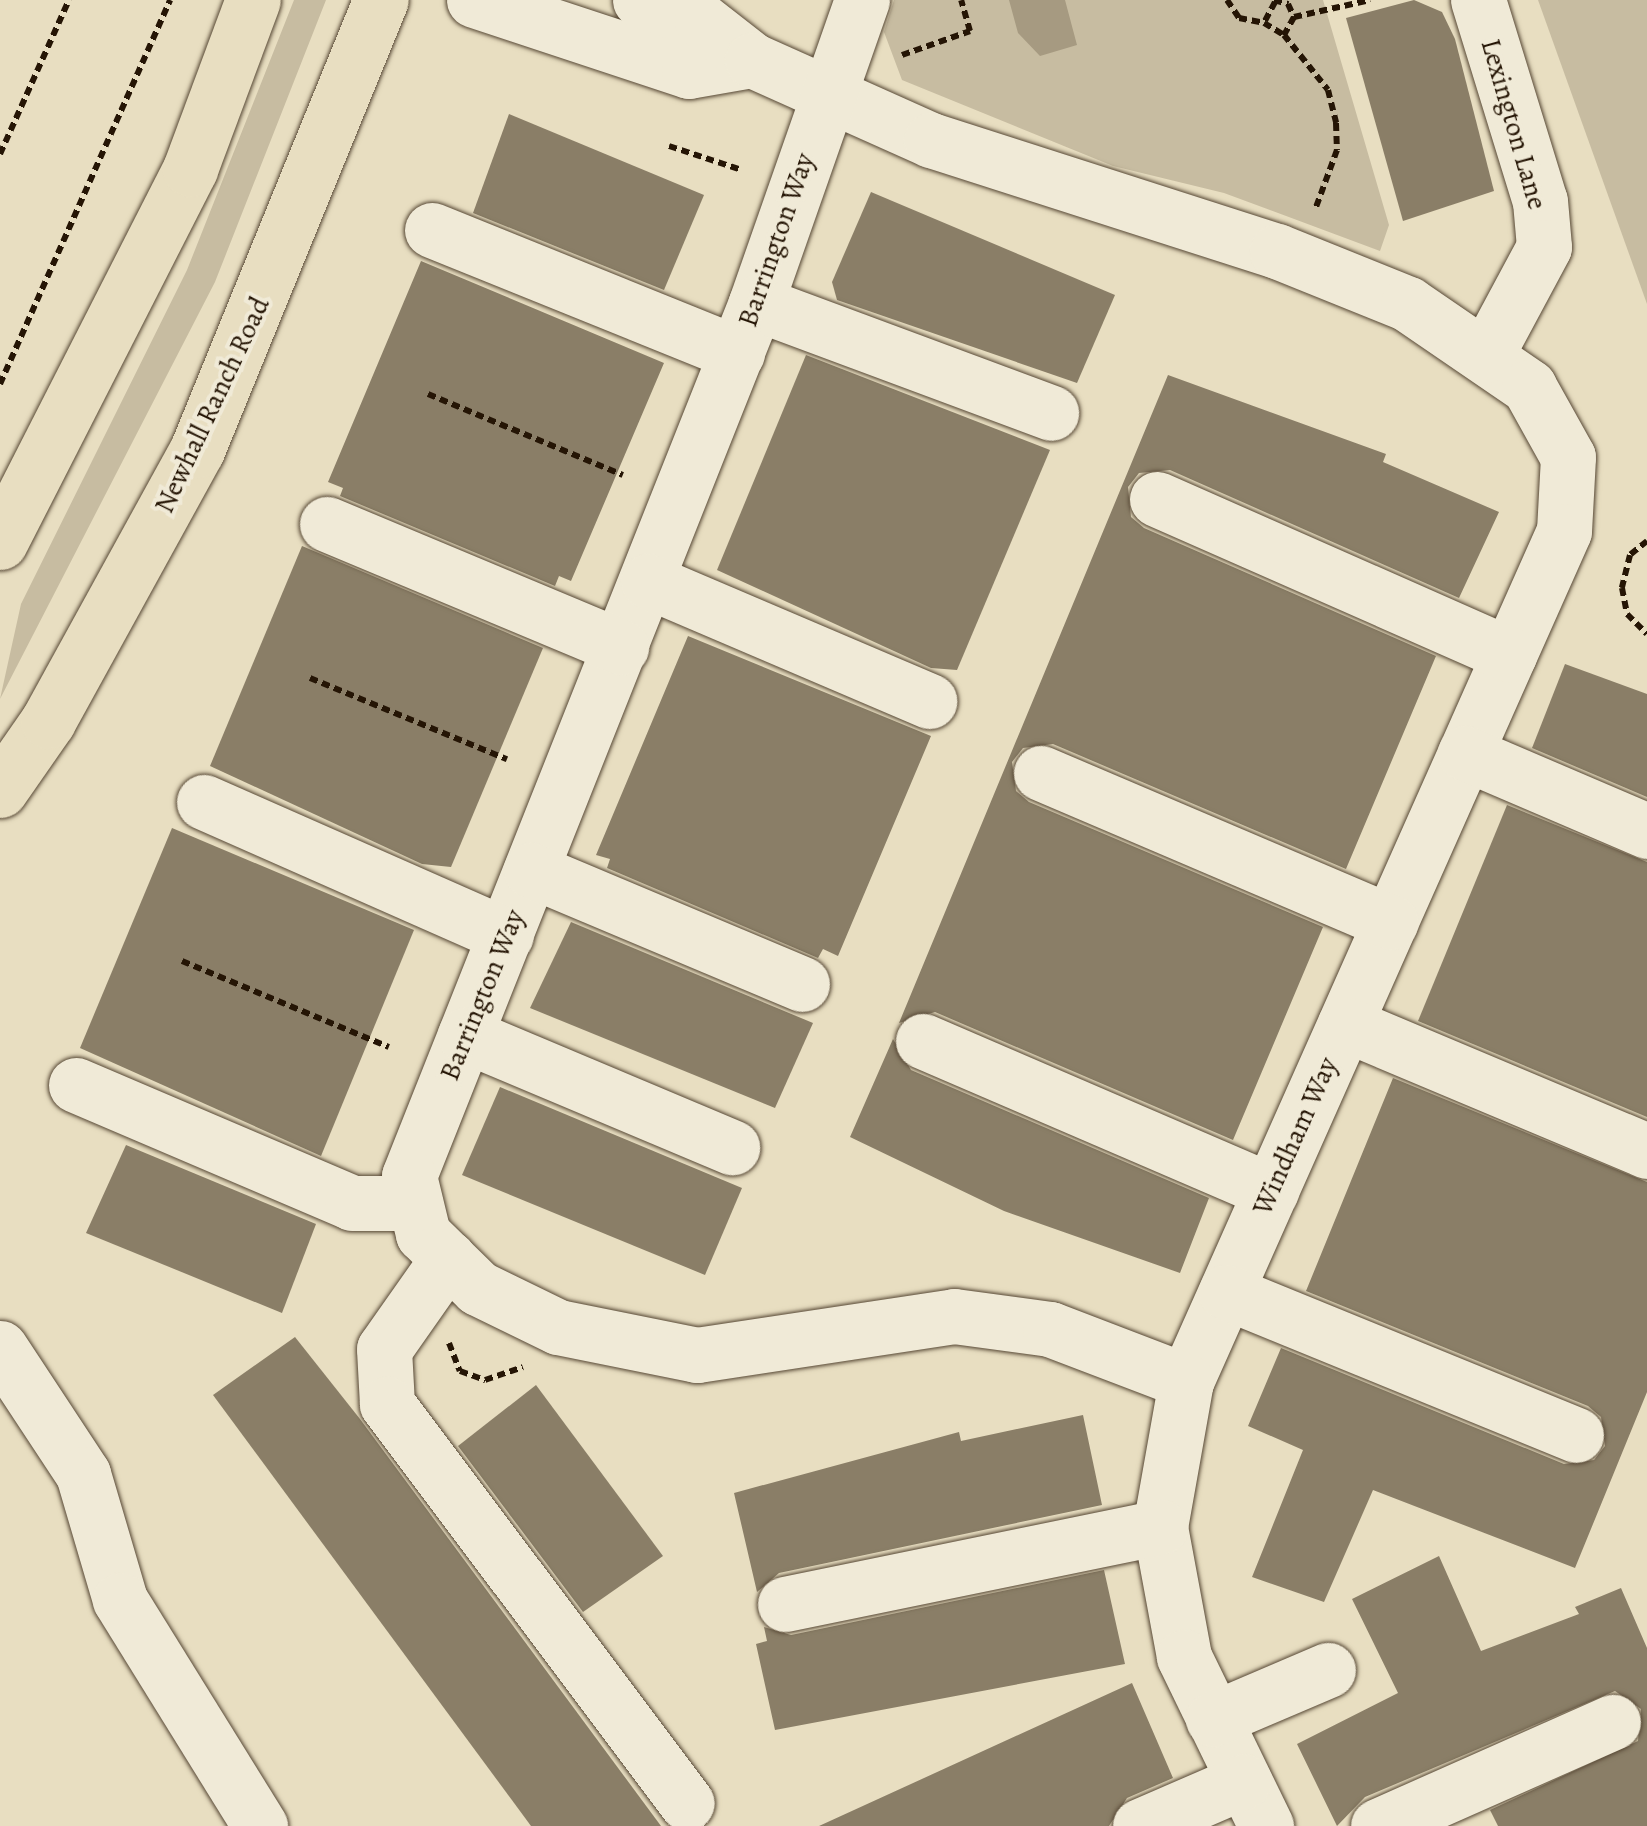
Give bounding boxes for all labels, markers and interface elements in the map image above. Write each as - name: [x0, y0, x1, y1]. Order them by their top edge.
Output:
- street label: Lexington Lane: [1474, 35, 1554, 213]
- street label: Barrington Way: [731, 149, 821, 331]
- street label: Newhall Ranch Road: [147, 292, 277, 518]
- street label: Barrington Way: [432, 905, 532, 1085]
- street label: Windham Way: [1245, 1052, 1345, 1220]

